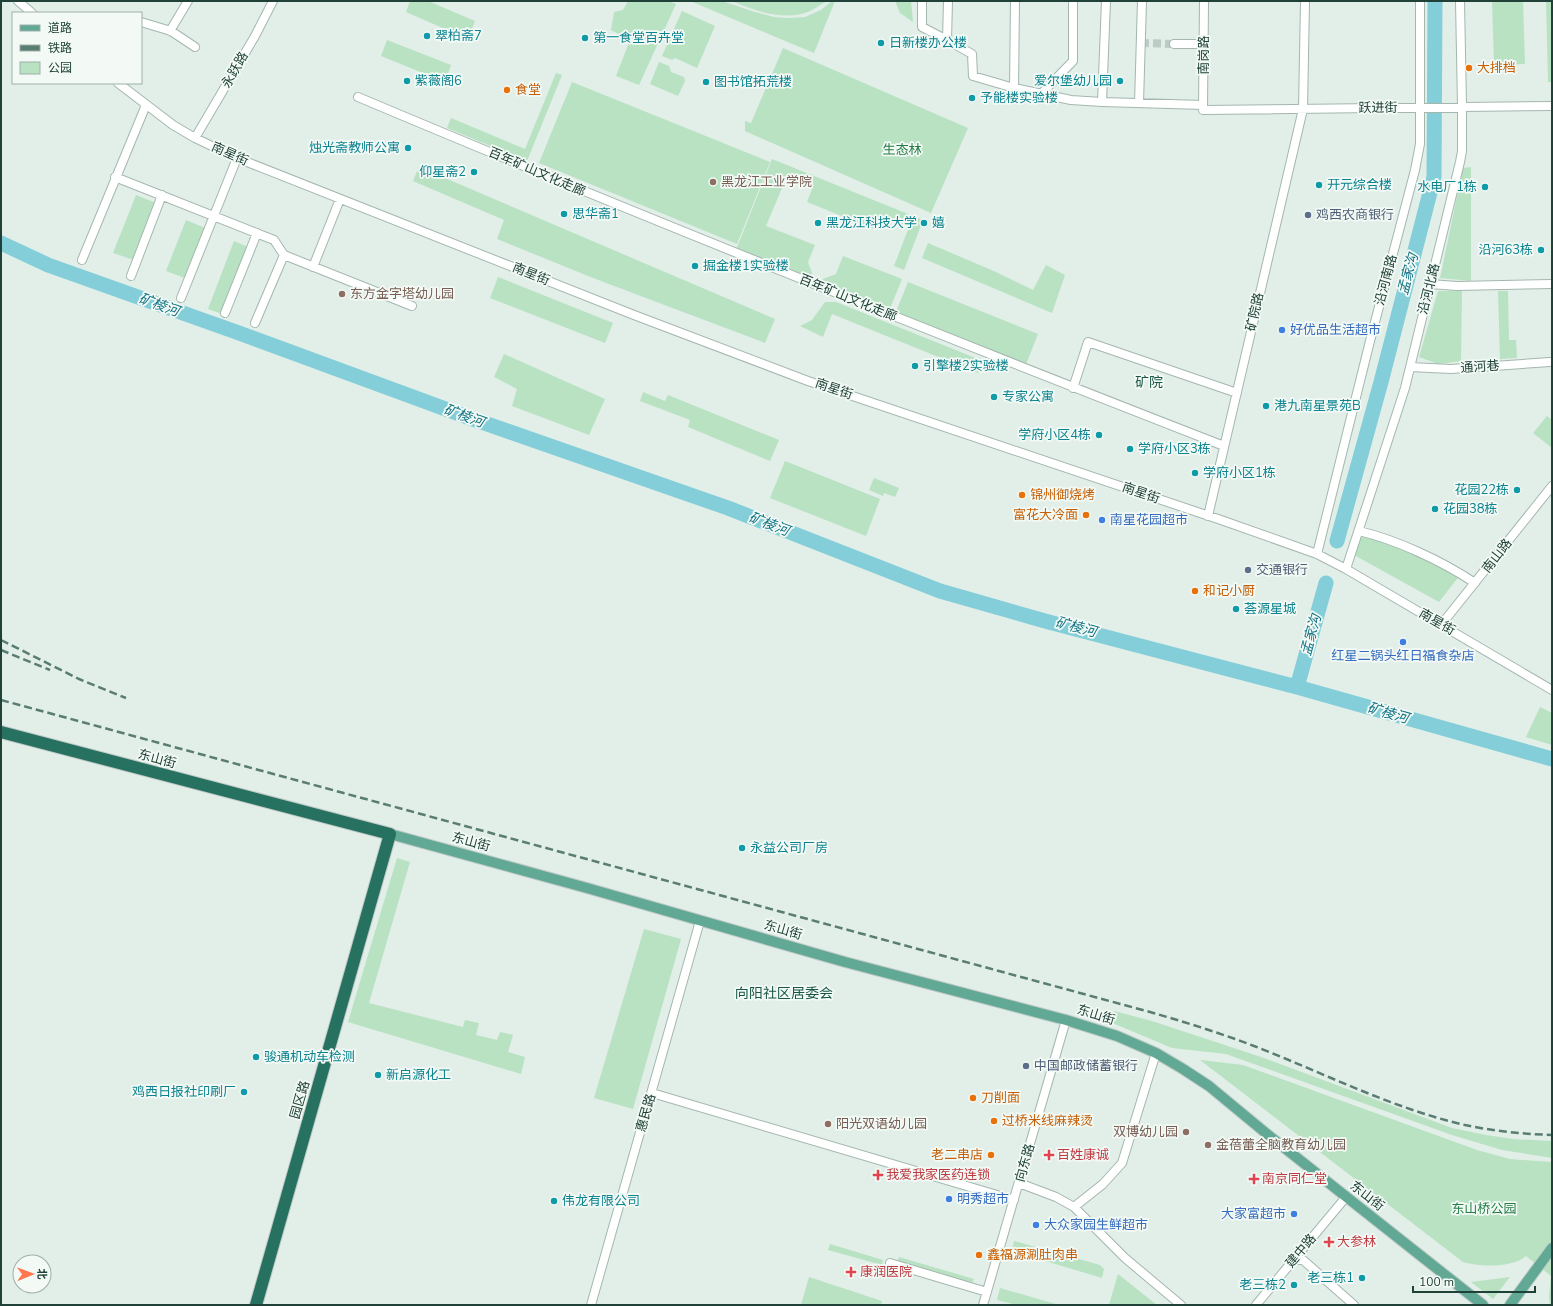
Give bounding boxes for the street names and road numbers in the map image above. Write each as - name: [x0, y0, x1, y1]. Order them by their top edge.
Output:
- street label: 南岗路: [1195, 35, 1213, 75]
- street label: 永跃路: [217, 49, 253, 91]
- street label: 跃进街: [1358, 99, 1398, 117]
- street label: 南星街: [209, 138, 251, 170]
- street label: 百年矿山文化走廊: [486, 143, 588, 201]
- street label: 沿河南路: [1371, 253, 1401, 307]
- street label: 南星街: [510, 258, 552, 290]
- street label: 沿河北路: [1414, 262, 1444, 316]
- street label: 百年矿山文化走廊: [796, 270, 900, 326]
- street label: 矿院路: [1242, 291, 1268, 333]
- street label: 通河巷: [1460, 357, 1500, 377]
- street label: 南星街: [813, 374, 855, 404]
- street label: 南星街: [1120, 478, 1162, 508]
- street label: 南山路: [1478, 535, 1516, 577]
- street label: 南星街: [1416, 604, 1458, 640]
- street label: 东山街: [136, 745, 178, 773]
- street label: 东山街: [450, 828, 492, 856]
- street label: 东山街: [762, 916, 804, 944]
- street label: 东山街: [1075, 1001, 1117, 1029]
- street label: 园区路: [286, 1079, 314, 1121]
- street label: 惠民路: [632, 1092, 660, 1134]
- street label: 向东路: [1011, 1142, 1039, 1184]
- street label: 东山街: [1346, 1177, 1388, 1215]
- street label: 建中路: [1282, 1230, 1320, 1272]

